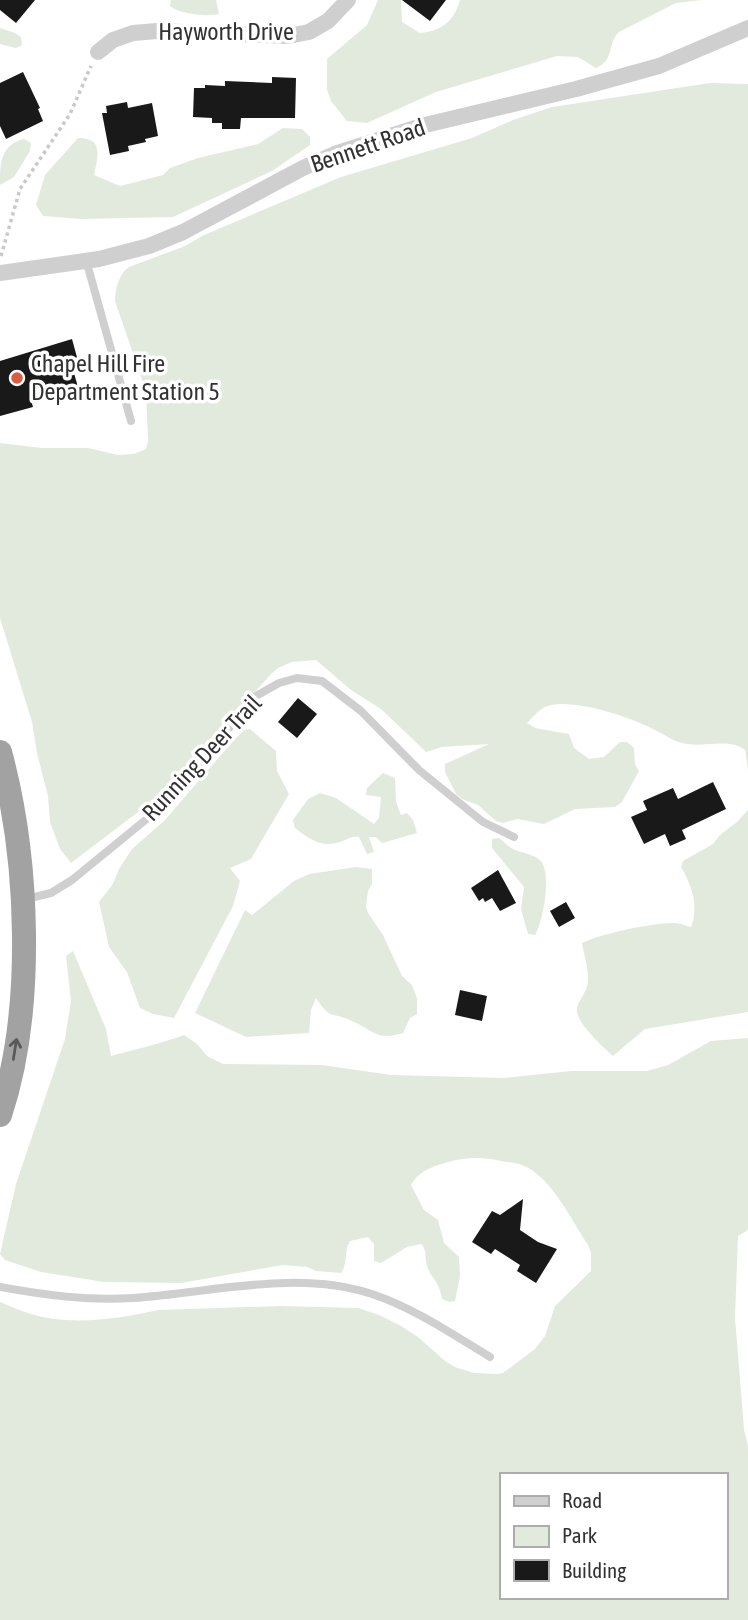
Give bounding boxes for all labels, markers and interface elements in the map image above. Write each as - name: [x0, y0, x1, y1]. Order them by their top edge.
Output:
- street label: Hayworth Drive: [158, 18, 294, 45]
- street label: Bennett Road: [307, 113, 429, 178]
- place label: Chapel Hill Fire Department Station 5: [31, 350, 220, 405]
- marker: Chapel Hill Fire Department Station 5: [9, 370, 25, 386]
- street label: Running Deer Trail: [137, 689, 267, 826]
- one-way arrow: [9, 1038, 22, 1061]
- legend: [500, 1473, 727, 1599]
- text: Road: [562, 1488, 602, 1512]
- text: Park: [562, 1523, 597, 1547]
- text: Building: [562, 1558, 626, 1582]

